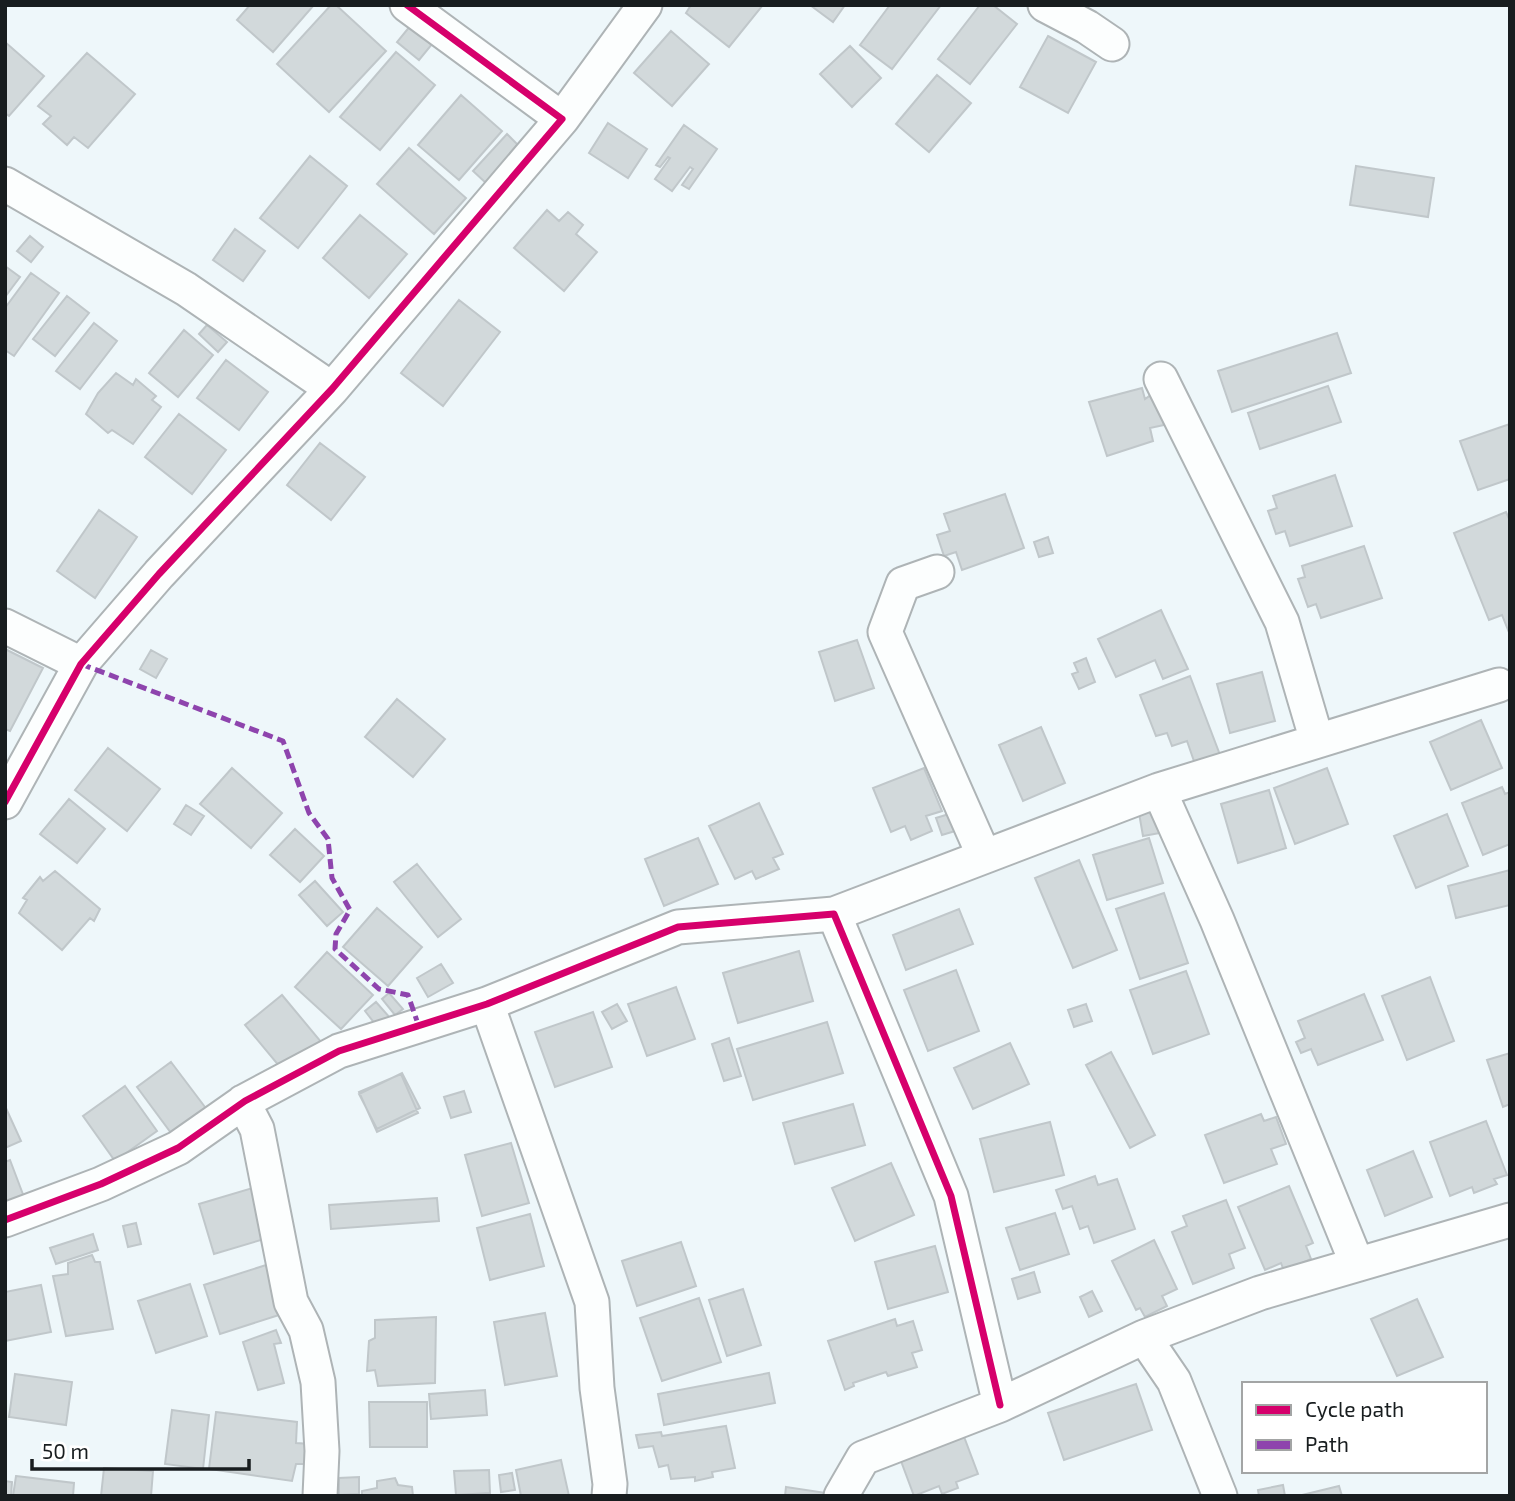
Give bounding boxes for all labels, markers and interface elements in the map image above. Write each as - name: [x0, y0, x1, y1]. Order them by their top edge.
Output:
- legend: [1242, 1382, 1487, 1473]
- text: Cycle path: [1305, 1396, 1404, 1421]
- scale bar: [32, 1428, 248, 1472]
- text: Path: [1305, 1431, 1349, 1456]
- text: 50 m: [42, 1438, 89, 1463]

